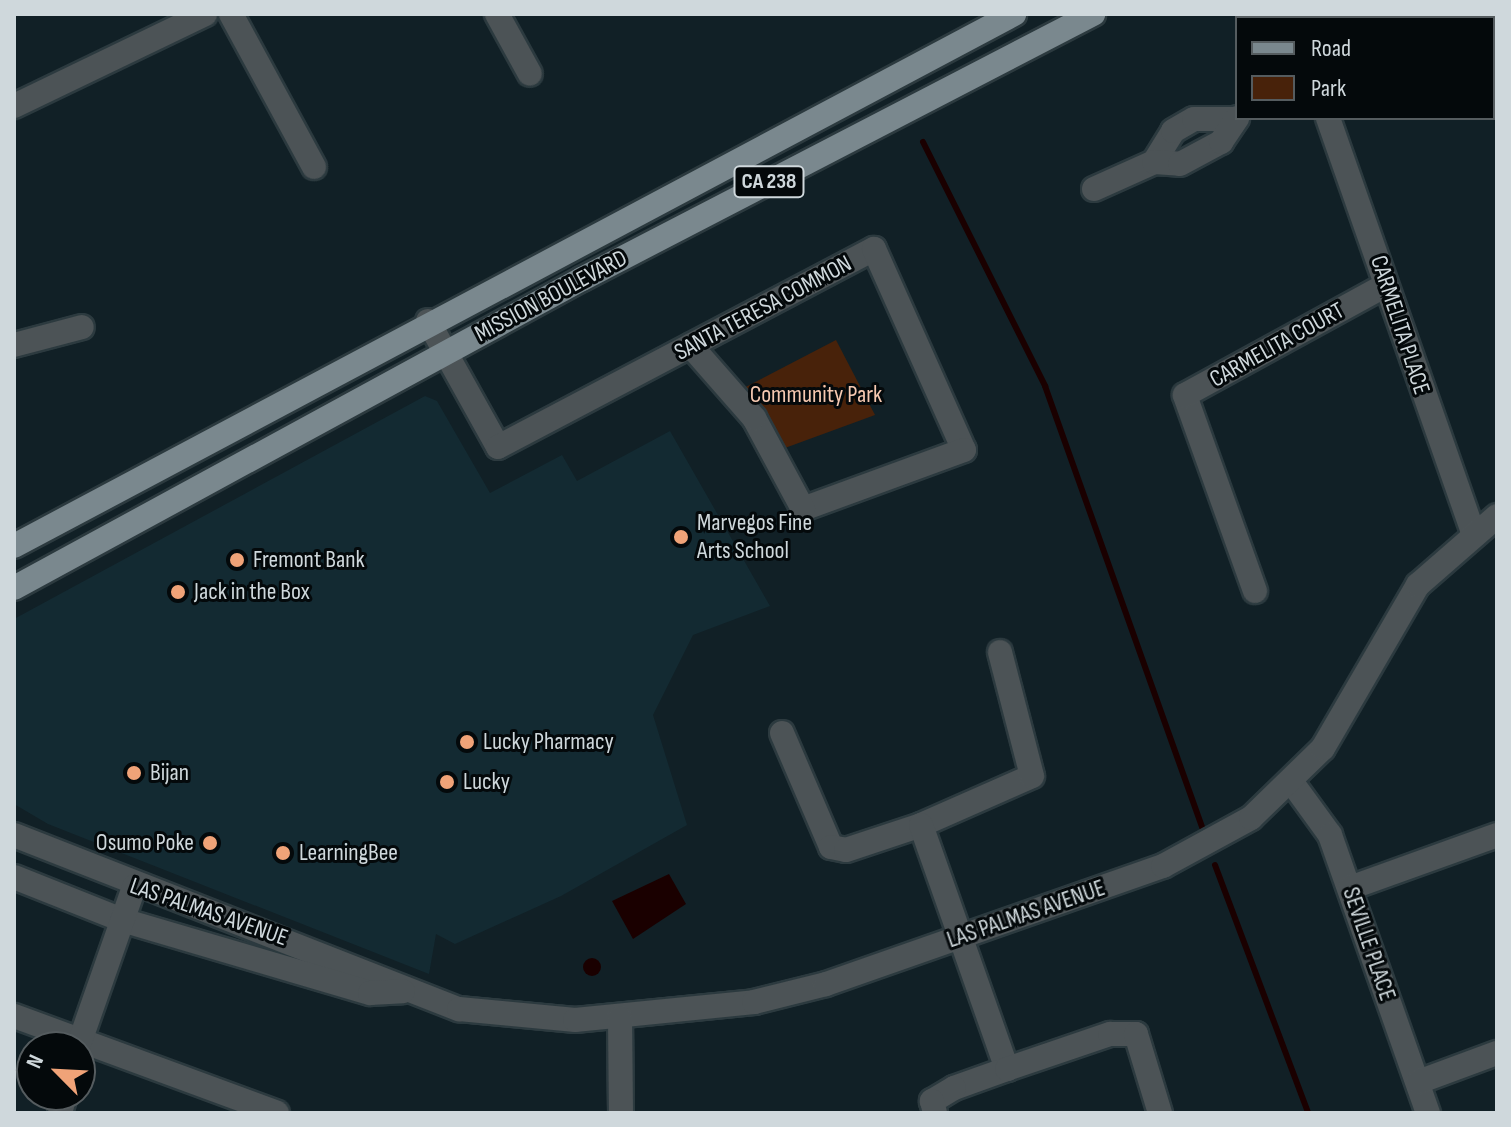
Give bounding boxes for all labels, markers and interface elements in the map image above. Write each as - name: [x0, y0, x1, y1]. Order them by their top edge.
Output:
- legend: [1235, 16, 1495, 120]
- text: Road: [1311, 34, 1351, 63]
- text: Park: [1311, 74, 1346, 103]
- road number: CA 238: [733, 164, 805, 200]
- street label: MISSION BOULEVARD: [470, 244, 632, 348]
- street label: SANTA TERESA COMMON: [669, 249, 857, 367]
- street label: CARMELITA PLACE: [1364, 252, 1436, 398]
- street label: CARMELITA COURT: [1205, 296, 1349, 394]
- park label: Community Park: [750, 381, 882, 409]
- place label: Marvegos Fine Arts School: [697, 509, 812, 565]
- marker: Marvegos Fine Arts School: [672, 528, 690, 546]
- place label: Fremont Bank: [253, 546, 365, 574]
- marker: Fremont Bank: [228, 551, 246, 569]
- place label: Jack in the Box: [194, 578, 310, 606]
- marker: Jack in the Box: [169, 583, 187, 601]
- place label: Lucky Pharmacy: [483, 728, 614, 756]
- marker: Lucky Pharmacy: [458, 733, 476, 751]
- place label: Bijan: [150, 759, 189, 787]
- marker: Bijan: [125, 764, 143, 782]
- place label: Lucky: [463, 768, 510, 796]
- marker: Lucky: [438, 773, 456, 791]
- place label: Osumo Poke: [96, 829, 194, 857]
- marker: Osumo Poke: [201, 834, 219, 852]
- place label: LearningBee: [299, 839, 398, 867]
- marker: LearningBee: [274, 844, 292, 862]
- street label: LAS PALMAS AVENUE: [126, 872, 292, 952]
- street label: LAS PALMAS AVENUE: [943, 874, 1109, 954]
- street label: SEVILLE PLACE: [1336, 883, 1402, 1005]
- north arrow: [16, 1031, 96, 1111]
- text: N: [21, 1051, 50, 1073]

